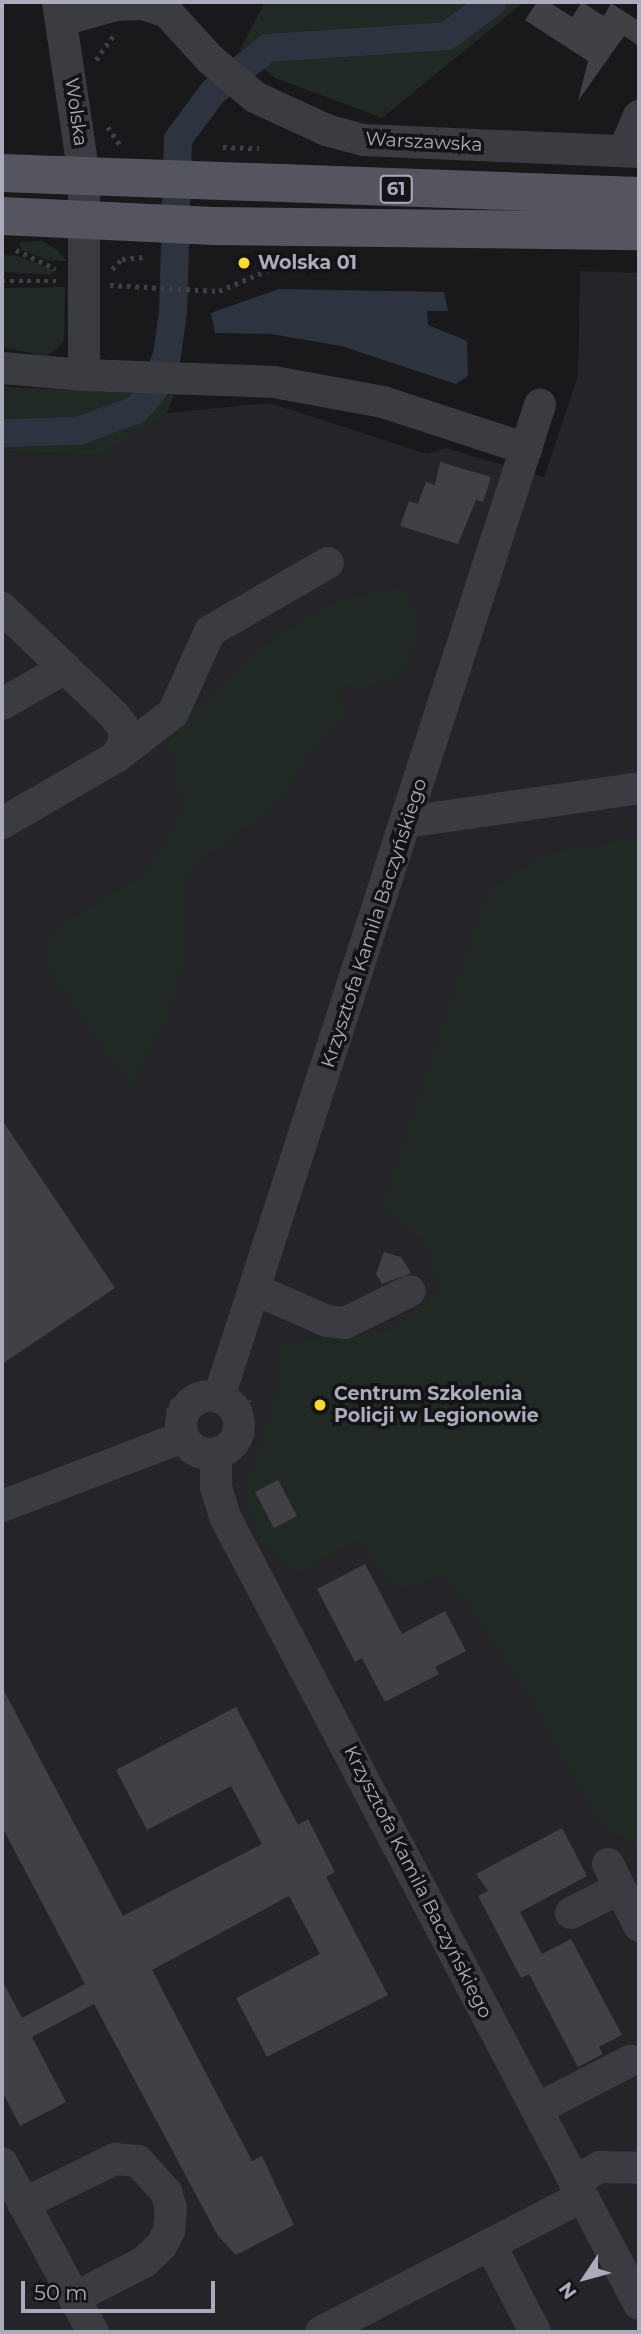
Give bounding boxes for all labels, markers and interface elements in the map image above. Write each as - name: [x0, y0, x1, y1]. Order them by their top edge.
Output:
- street label: Wolska: [60, 76, 92, 148]
- street label: Warszawska: [365, 128, 483, 156]
- road number: 61: [378, 174, 414, 204]
- place label: Wolska 01: [258, 252, 357, 274]
- marker: Wolska 01: [236, 255, 252, 271]
- street label: Krzysztofa Kamila Baczyńskiego: [316, 775, 432, 1071]
- place label: Centrum Szkolenia Policji w Legionowie: [334, 1383, 539, 1427]
- marker: Centrum Szkolenia Policji w Legionowie: [312, 1397, 328, 1413]
- street label: Krzysztofa Kamila Baczyńskiego: [339, 1742, 497, 2022]
- north arrow: [550, 2243, 620, 2313]
- scale bar: [24, 2268, 219, 2312]
- text: N: [554, 2278, 581, 2304]
- text: 50 m: [34, 2280, 88, 2305]

